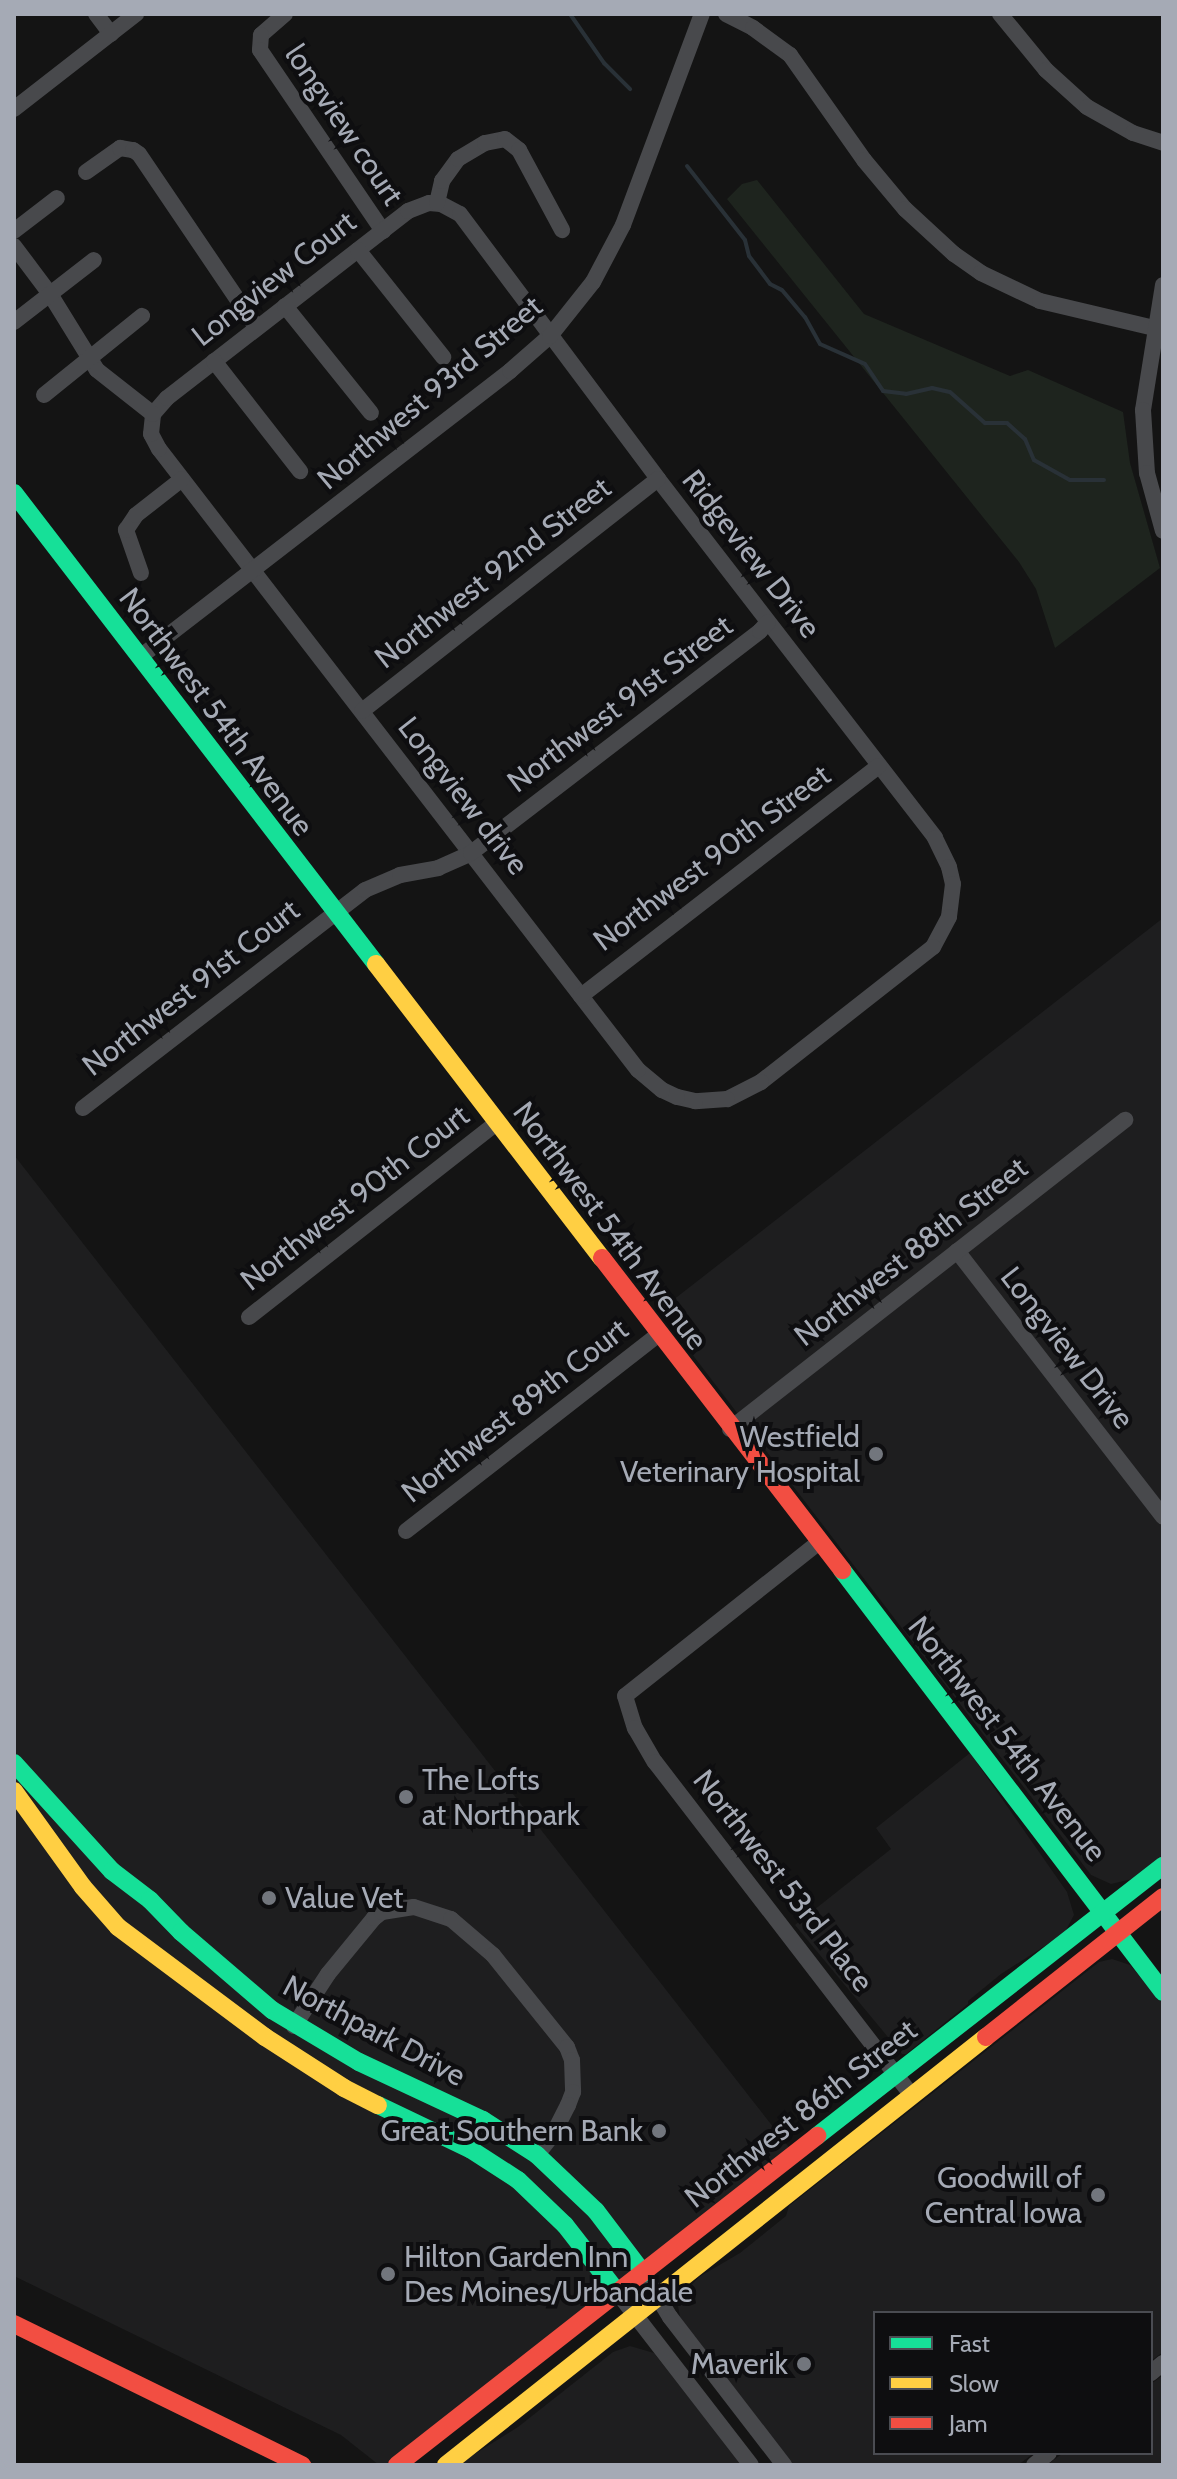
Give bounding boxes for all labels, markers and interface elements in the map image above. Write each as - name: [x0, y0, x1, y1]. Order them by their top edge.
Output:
- street label: longview court: [277, 38, 411, 212]
- street label: Longview Court: [185, 204, 363, 354]
- street label: Northwest 93rd Street: [310, 289, 550, 497]
- street label: Ridgeview Drive: [674, 463, 828, 645]
- street label: Northwest 92nd Street: [368, 470, 618, 676]
- street label: Northwest 54th Avenue: [111, 581, 321, 843]
- street label: Northwest 91st Street: [500, 608, 740, 800]
- street label: Longview drive: [390, 710, 536, 882]
- street label: Northwest 90th Street: [586, 757, 838, 959]
- street label: Northwest 91st Court: [75, 892, 307, 1084]
- street label: Northwest 54th Avenue: [505, 1095, 715, 1357]
- street label: Northwest 90th Court: [234, 1098, 476, 1298]
- street label: Northwest 88th Street: [787, 1150, 1035, 1354]
- street label: Longview Drive: [993, 1260, 1141, 1436]
- street label: Northwest 89th Court: [395, 1311, 635, 1511]
- place label: Westfield Veterinary Hospital: [620, 1419, 860, 1490]
- marker: Westfield Veterinary Hospital: [867, 1445, 885, 1463]
- street label: Northwest 54th Avenue: [900, 1609, 1114, 1869]
- place label: The Lofts at Northpark: [422, 1762, 580, 1832]
- street label: Northwest 53rd Place: [685, 1763, 881, 1999]
- marker: The Lofts at Northpark: [397, 1788, 415, 1806]
- place label: Value Vet: [285, 1880, 403, 1916]
- marker: Value Vet: [260, 1889, 278, 1907]
- street label: Northpark Drive: [277, 1968, 471, 2094]
- street label: Northwest 86th Street: [678, 2012, 924, 2216]
- place label: Great Southern Bank: [381, 2113, 643, 2149]
- marker: Great Southern Bank: [650, 2122, 668, 2140]
- place label: Goodwill of Central Iowa: [925, 2160, 1082, 2230]
- marker: Goodwill of Central Iowa: [1089, 2186, 1107, 2204]
- place label: Hilton Garden Inn Des Moines/Urbandale: [404, 2239, 693, 2310]
- marker: Hilton Garden Inn Des Moines/Urbandale: [379, 2265, 397, 2283]
- legend: [873, 2311, 1153, 2455]
- text: Fast: [949, 2329, 990, 2358]
- place label: Maverik: [691, 2346, 788, 2382]
- marker: Maverik: [795, 2355, 813, 2373]
- text: Slow: [949, 2369, 999, 2398]
- text: Jam: [949, 2409, 987, 2438]

